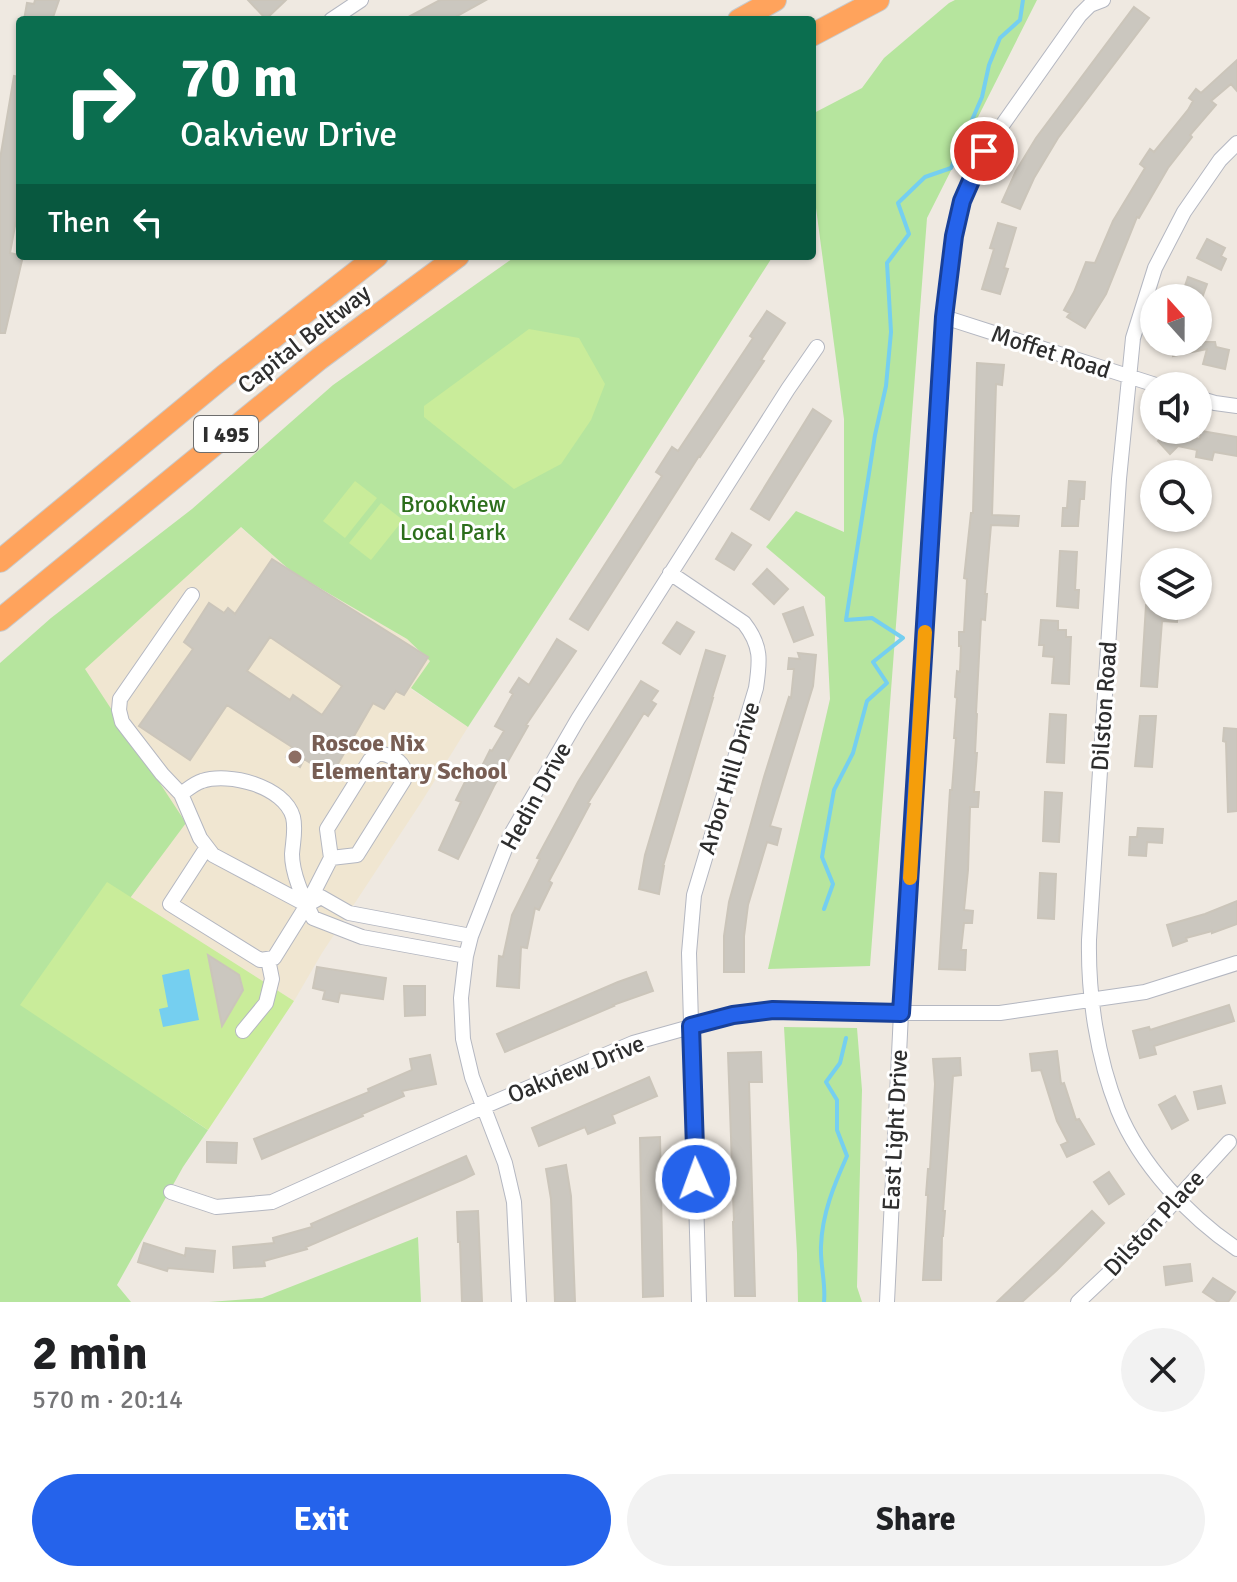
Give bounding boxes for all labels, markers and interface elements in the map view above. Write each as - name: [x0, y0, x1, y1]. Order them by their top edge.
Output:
- text: 70 m: [180, 43, 298, 112]
- icon: right: [48, 48, 152, 152]
- text: Oakview Drive: [180, 112, 397, 157]
- pin: [950, 117, 1018, 185]
- icon: arrive: [962, 129, 1006, 173]
- icon: left: [126, 200, 170, 244]
- text: Then: [48, 204, 110, 241]
- street label: Capital Beltway: [232, 278, 376, 400]
- north arrow: [1140, 284, 1212, 356]
- map controls: [1140, 284, 1212, 620]
- street label: Moffet Road: [987, 319, 1115, 385]
- button: sound: [1140, 372, 1212, 444]
- road number: I 495: [194, 416, 258, 452]
- button: search: [1140, 460, 1212, 532]
- park label: Brookview Local Park: [400, 489, 506, 547]
- button: layers: [1140, 548, 1212, 620]
- street label: Dilston Road: [1085, 640, 1123, 772]
- street label: Arbor Hill Drive: [692, 698, 766, 858]
- place label: Roscoe Nix Elementary School: [311, 728, 508, 786]
- street label: Hedin Drive: [494, 737, 578, 855]
- marker: Roscoe Nix Elementary School: [286, 748, 304, 766]
- street label: Oakview Drive: [503, 1028, 649, 1110]
- street label: East Light Drive: [876, 1049, 914, 1211]
- position arrow: [654, 1137, 738, 1221]
- street label: Dilston Place: [1097, 1164, 1211, 1282]
- text: 2 min: [32, 1324, 148, 1383]
- button: close: [1121, 1328, 1205, 1412]
- text: 570 m · 20:14: [32, 1384, 183, 1416]
- button: Exit: [32, 1474, 611, 1566]
- button: Share: [627, 1474, 1205, 1566]

